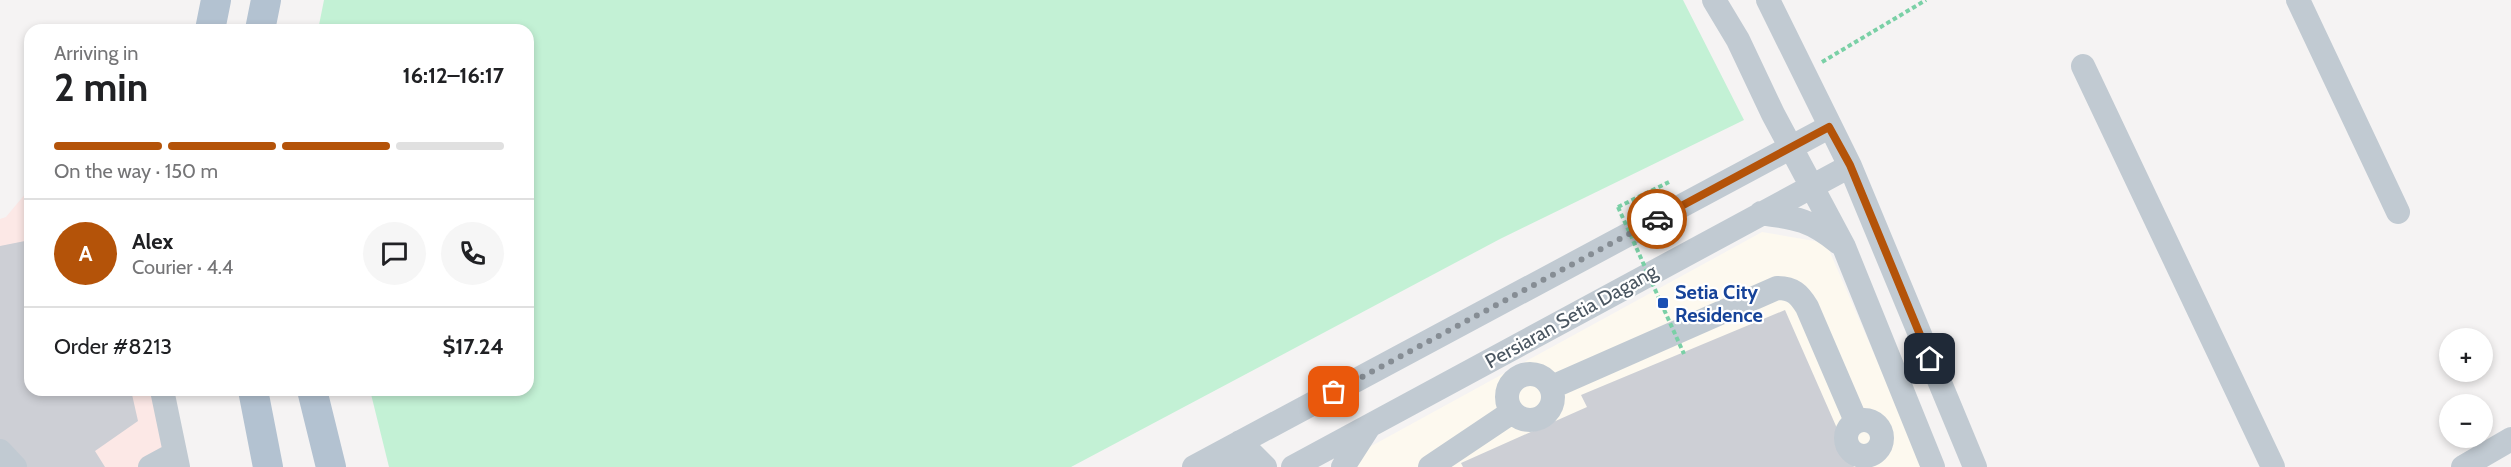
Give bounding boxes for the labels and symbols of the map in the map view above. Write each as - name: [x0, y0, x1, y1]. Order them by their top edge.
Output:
- courier: [1627, 189, 1687, 249]
- street label: Persiaran Setia Dagang: [1481, 258, 1662, 373]
- place label: Setia City Residence: [1675, 280, 1763, 327]
- marker: Setia City Residence: [1656, 296, 1670, 310]
- pin: [1904, 333, 1955, 384]
- pin: [1308, 366, 1359, 417]

